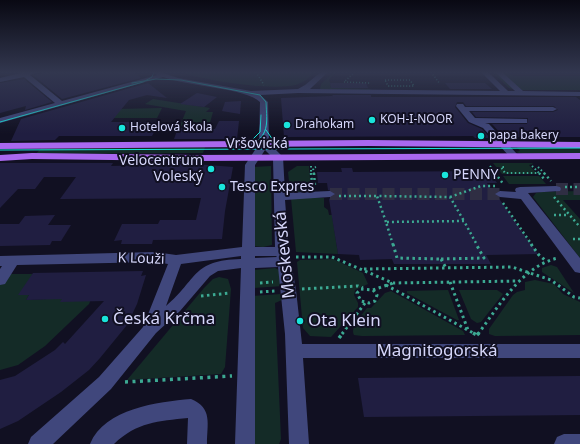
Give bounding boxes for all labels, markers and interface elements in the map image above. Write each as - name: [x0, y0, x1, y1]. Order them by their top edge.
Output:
- place label: KOH-I-NOOR: [380, 113, 453, 127]
- marker: KOH-I-NOOR: [367, 115, 377, 125]
- place label: Drahokam: [295, 118, 354, 132]
- marker: Drahokam: [282, 120, 292, 130]
- place label: Hotelová škola: [130, 121, 213, 135]
- marker: Hotelová škola: [117, 123, 127, 133]
- place label: papa bakery: [489, 129, 559, 143]
- marker: papa bakery: [476, 131, 486, 141]
- street label: Vršovická: [226, 136, 288, 152]
- place label: Velocentrum Voleský: [119, 153, 203, 186]
- marker: Velocentrum Voleský: [206, 164, 216, 174]
- place label: PENNY: [453, 167, 498, 183]
- marker: PENNY: [440, 170, 450, 180]
- place label: Tesco Expres: [230, 179, 314, 195]
- marker: Tesco Expres: [217, 182, 227, 192]
- street label: Moskevská: [270, 210, 300, 300]
- street label: K Louži: [117, 250, 165, 268]
- place label: Česká Krčma: [113, 309, 215, 329]
- place label: Ota Klein: [308, 311, 381, 331]
- marker: Česká Krčma: [100, 314, 110, 324]
- marker: Ota Klein: [295, 316, 305, 326]
- street label: Magnitogorská: [376, 341, 498, 361]

